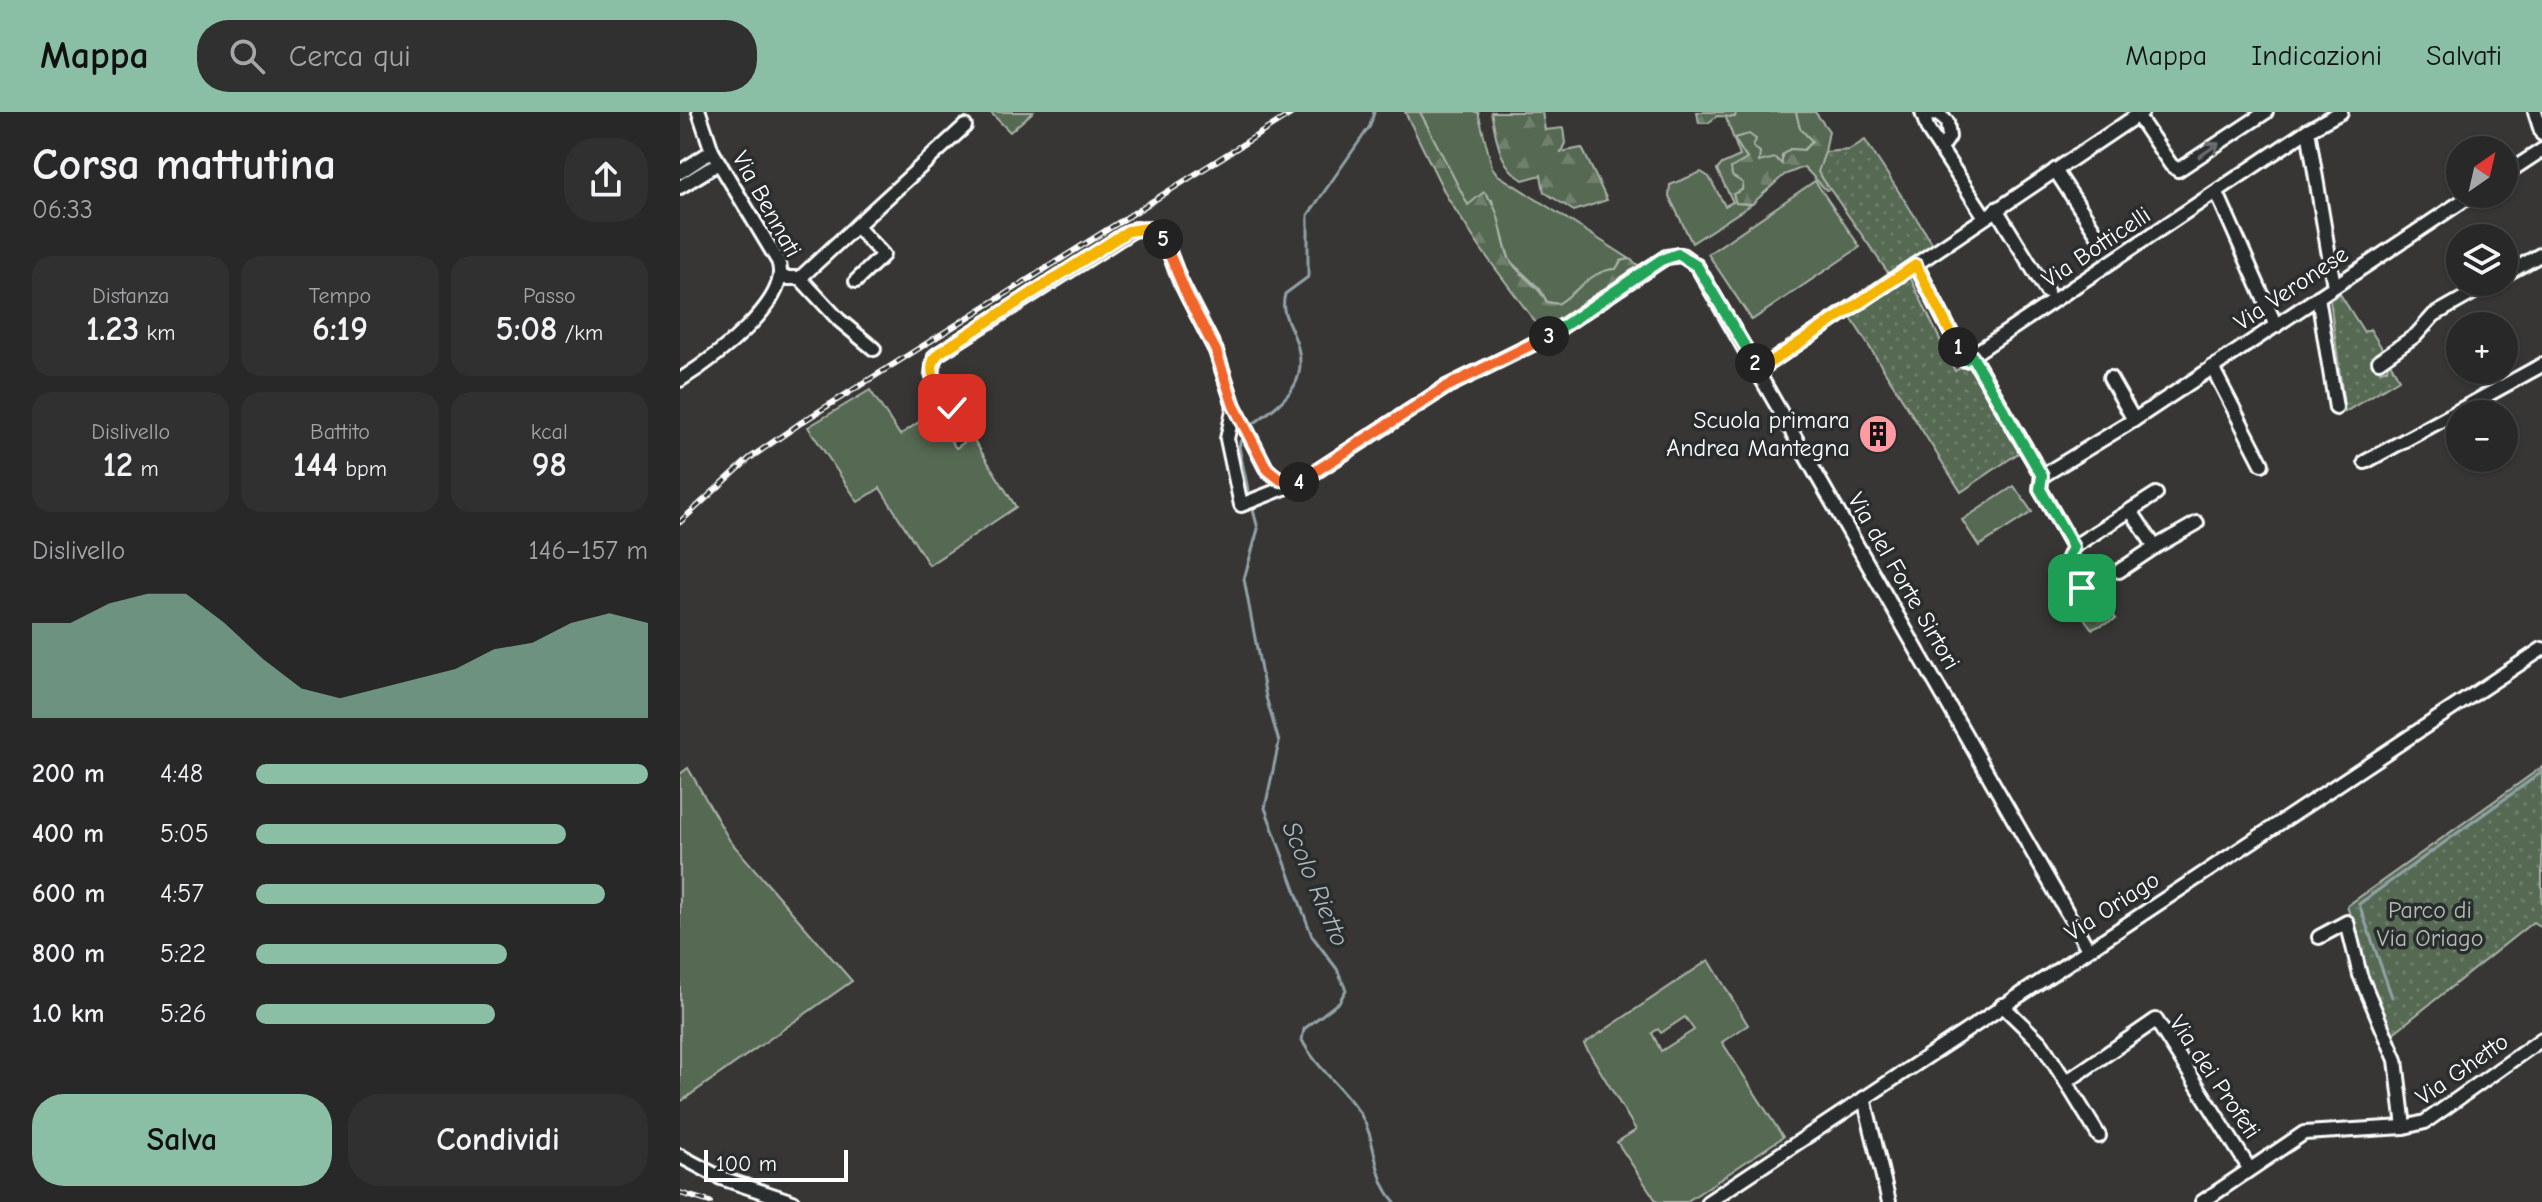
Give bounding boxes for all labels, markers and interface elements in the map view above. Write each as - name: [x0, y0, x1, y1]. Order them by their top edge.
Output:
- search box: [197, 20, 757, 92]
- text: Mappa: [40, 34, 149, 78]
- icon: search: [225, 34, 269, 78]
- text: Cerca qui: [289, 39, 411, 74]
- text: Mappa: [2125, 40, 2207, 72]
- text: Indicazioni: [2251, 40, 2382, 72]
- text: Salvati: [2426, 40, 2502, 72]
- north arrow: [2446, 136, 2518, 208]
- map controls: [2446, 136, 2518, 472]
- button: share: [564, 138, 648, 222]
- text: Corsa mattutina: [32, 139, 336, 190]
- one-way arrow: [2197, 142, 2220, 158]
- street label: Via Bennati: [726, 146, 808, 262]
- text: 06:33: [32, 195, 93, 225]
- street label: Via Botticelli: [2036, 200, 2156, 294]
- pin: 5: [1143, 219, 1183, 259]
- button: layers: [2446, 224, 2518, 296]
- text: 5: [1157, 226, 1169, 252]
- street label: Via Veronese: [2229, 240, 2353, 336]
- text: Distanza: [92, 283, 169, 309]
- text: Tempo: [309, 283, 371, 309]
- text: Passo: [523, 283, 576, 309]
- text: 1.23: [86, 309, 139, 349]
- text: 6:19: [312, 309, 368, 349]
- text: 5:08: [495, 309, 557, 349]
- button: +: [2446, 312, 2518, 384]
- pin: 3: [1529, 316, 1569, 356]
- text: km: [139, 320, 175, 346]
- text: /km: [557, 320, 603, 346]
- text: 3: [1544, 323, 1554, 349]
- pin: 1: [1938, 327, 1978, 367]
- text: 1: [1954, 334, 1962, 360]
- pin: 2: [1735, 343, 1775, 383]
- text: 2: [1750, 350, 1760, 376]
- pin: [918, 374, 986, 442]
- icon: check: [930, 386, 974, 430]
- button: −: [2446, 400, 2518, 472]
- place label: Scuola primara Andrea Mantegna: [1666, 406, 1850, 462]
- building icon: Scuola primara Andrea Mantegna: [1857, 413, 1899, 455]
- text: Dislivello: [91, 419, 170, 445]
- text: Battito: [310, 419, 370, 445]
- text: kcal: [531, 419, 568, 445]
- text: 12: [103, 445, 133, 485]
- text: 144: [293, 445, 338, 485]
- text: 98: [532, 445, 567, 485]
- text: m: [133, 456, 159, 482]
- text: bpm: [338, 456, 387, 482]
- pin: 4: [1279, 462, 1319, 502]
- text: 4: [1294, 469, 1304, 495]
- street label: Via del Forte Sirtori: [1842, 488, 1966, 674]
- text: Dislivello: [32, 536, 125, 566]
- text: 146–157 m: [529, 536, 648, 566]
- pin: [2048, 554, 2116, 622]
- icon: arrive: [2060, 566, 2104, 610]
- text: 200 m: [32, 759, 105, 789]
- text: 4:48: [160, 759, 203, 789]
- water label: Scolo Rietto: [1275, 817, 1355, 951]
- text: 400 m: [32, 819, 104, 849]
- text: 5:05: [160, 819, 209, 849]
- street label: Via Oriago: [2060, 865, 2164, 947]
- text: 600 m: [32, 879, 105, 909]
- text: 4:57: [160, 879, 204, 909]
- park label: Parco di Via Oriago: [2377, 896, 2483, 952]
- text: 800 m: [32, 939, 105, 969]
- text: 5:22: [160, 939, 206, 969]
- text: 1.0 km: [32, 999, 104, 1029]
- text: 5:26: [160, 999, 207, 1029]
- street label: Via dei Profeti: [2163, 1010, 2267, 1144]
- street label: Via Ghetto: [2410, 1027, 2514, 1111]
- button: Salva: [32, 1094, 332, 1186]
- button: Condividi: [348, 1094, 648, 1186]
- scale bar: [704, 1146, 848, 1182]
- text: 100 m: [716, 1151, 777, 1177]

